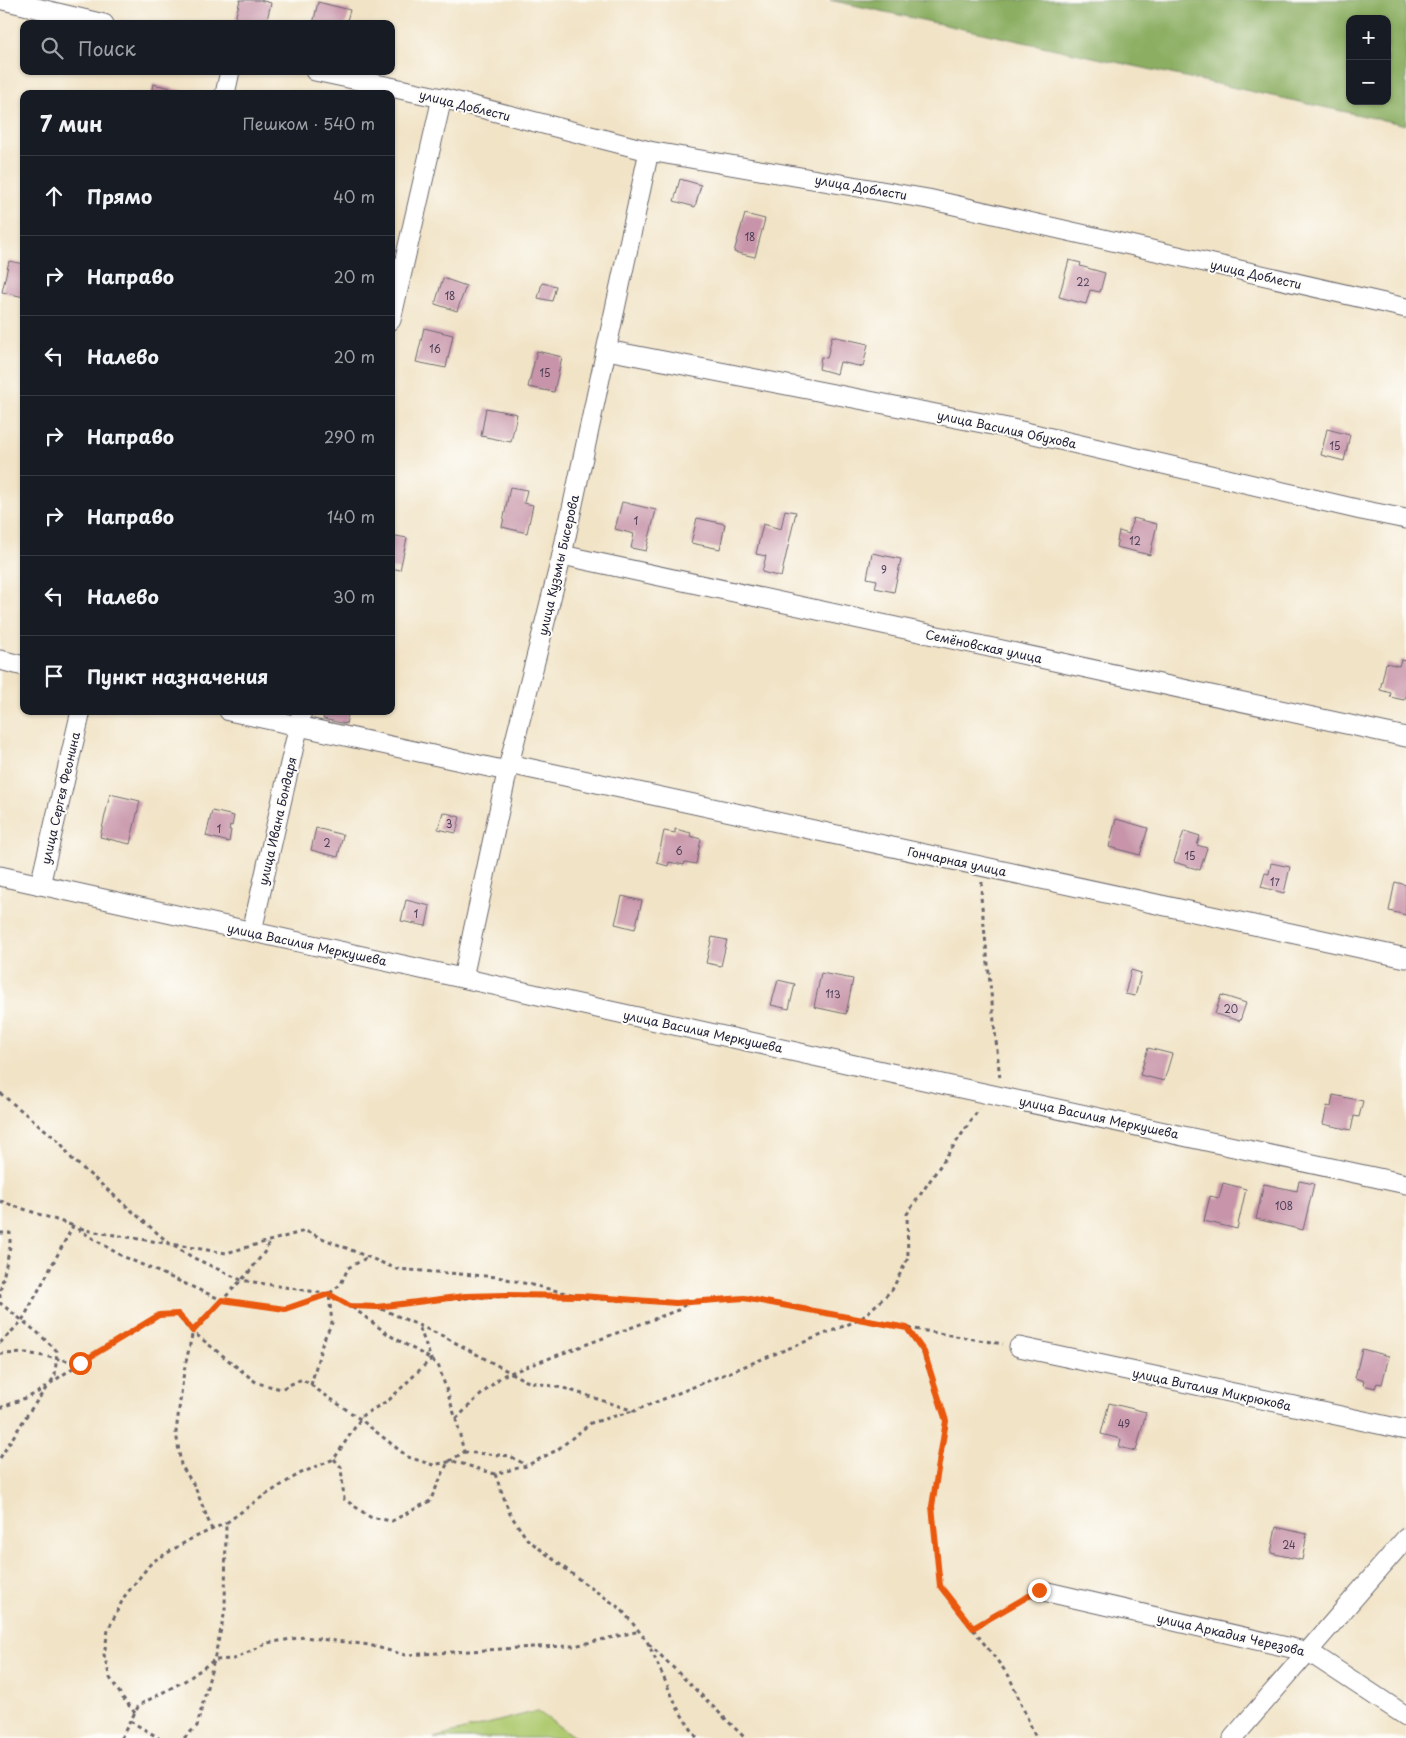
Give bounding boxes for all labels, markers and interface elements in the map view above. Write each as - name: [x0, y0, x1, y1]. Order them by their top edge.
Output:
- map controls: [1346, 15, 1391, 105]
- button: +: [1346, 15, 1391, 60]
- search box: [20, 20, 395, 75]
- icon: search: [38, 34, 66, 62]
- text: Поиск: [78, 34, 136, 62]
- button: −: [1346, 60, 1391, 105]
- street label: улица Доблести: [418, 85, 512, 125]
- text: 7 мин: [40, 107, 103, 139]
- text: Пешком · 540 m: [242, 111, 375, 135]
- street label: улица Доблести: [814, 170, 908, 204]
- icon: ahead: [40, 182, 68, 210]
- text: Прямо: [87, 182, 152, 210]
- text: 40 m: [333, 184, 375, 208]
- house number: 18: [745, 229, 755, 244]
- street label: улица Доблести: [1209, 255, 1303, 293]
- icon: right: [40, 262, 68, 290]
- text: Направо: [87, 262, 174, 290]
- text: 20 m: [334, 264, 375, 288]
- house number: 22: [1076, 274, 1090, 289]
- house number: 18: [445, 288, 455, 303]
- house number: 16: [429, 341, 441, 356]
- icon: left: [40, 342, 68, 370]
- text: Налево: [87, 342, 159, 370]
- text: 20 m: [334, 344, 375, 368]
- house number: 15: [540, 365, 550, 380]
- street label: улица Василия Обухова: [936, 405, 1079, 453]
- icon: right: [40, 422, 68, 450]
- text: Направо: [87, 422, 174, 450]
- text: 290 m: [324, 424, 375, 448]
- house number: 15: [1330, 438, 1340, 453]
- street label: улица Кузьмы Бисерова: [533, 492, 583, 637]
- icon: right: [40, 502, 68, 530]
- text: Направо: [87, 502, 174, 530]
- text: 140 m: [327, 504, 375, 528]
- house number: 1: [634, 513, 638, 528]
- house number: 12: [1129, 533, 1141, 548]
- house number: 9: [881, 562, 887, 577]
- icon: left: [40, 582, 68, 610]
- text: Налево: [87, 582, 159, 610]
- text: 30 m: [333, 584, 375, 608]
- street label: Семёновская улица: [924, 625, 1044, 667]
- icon: arrive: [40, 662, 68, 690]
- text: Пункт назначения: [87, 662, 268, 690]
- street label: улица Сергея Феонина: [36, 730, 84, 866]
- street label: улица Ивана Бондаря: [253, 755, 301, 887]
- house number: 3: [446, 816, 452, 831]
- house number: 1: [217, 821, 221, 836]
- house number: 2: [323, 835, 331, 850]
- street label: Гончарная улица: [906, 842, 1009, 880]
- house number: 6: [675, 843, 683, 858]
- house number: 15: [1185, 848, 1195, 863]
- house number: 17: [1270, 874, 1281, 889]
- house number: 1: [414, 906, 418, 921]
- street label: улица Василия Меркушева: [226, 918, 389, 970]
- house number: 113: [825, 986, 841, 1001]
- house number: 20: [1224, 1001, 1238, 1016]
- street label: улица Василия Меркушева: [622, 1005, 785, 1057]
- street label: улица Василия Меркушева: [1018, 1091, 1181, 1143]
- house number: 108: [1275, 1198, 1293, 1213]
- route start: [69, 1352, 92, 1375]
- street label: улица Виталия Микрюкова: [1131, 1363, 1293, 1415]
- house number: 49: [1118, 1416, 1130, 1431]
- house number: 24: [1282, 1537, 1296, 1552]
- route end: [1028, 1579, 1051, 1602]
- street label: улица Аркадия Черезова: [1155, 1608, 1307, 1660]

